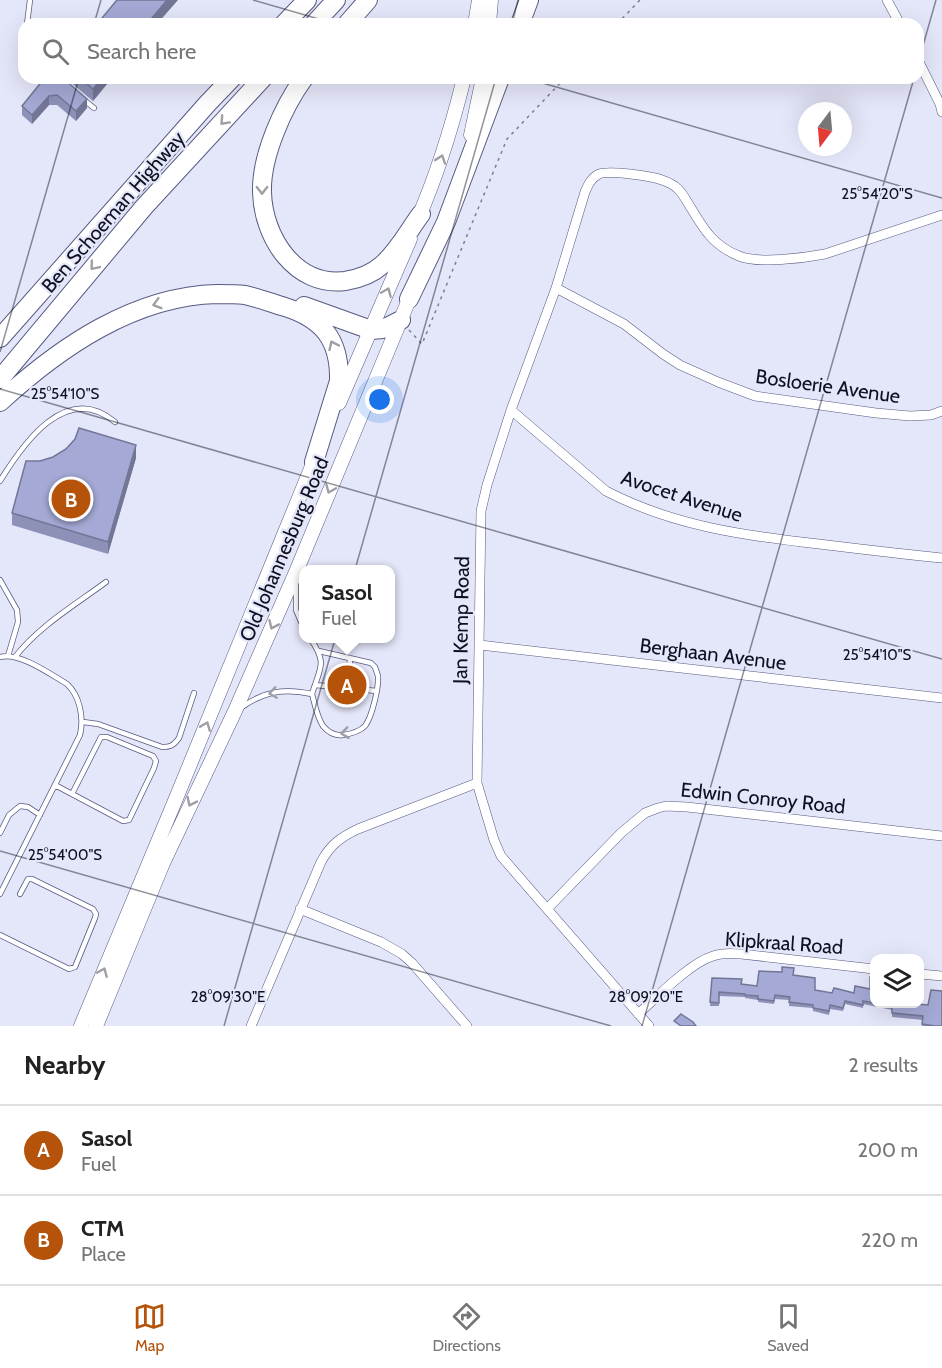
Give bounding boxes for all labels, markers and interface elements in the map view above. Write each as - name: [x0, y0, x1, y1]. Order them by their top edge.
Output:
- search box: [18, 18, 924, 84]
- icon: search: [39, 35, 72, 68]
- text: Search here: [87, 38, 196, 65]
- north arrow: [798, 102, 852, 156]
- one-way arrow: [220, 114, 231, 125]
- street label: Ben Schoeman Highway: [36, 126, 190, 298]
- one-way arrow: [433, 154, 446, 165]
- text: 25°54'20"S: [841, 185, 913, 203]
- one-way arrow: [256, 186, 268, 195]
- one-way arrow: [90, 259, 101, 270]
- one-way arrow: [380, 288, 392, 299]
- one-way arrow: [152, 297, 163, 309]
- one-way arrow: [328, 341, 340, 352]
- street label: Bosloerie Avenue: [754, 364, 902, 408]
- text: 25°54'10"S: [31, 385, 99, 403]
- your location: [365, 385, 394, 414]
- street label: Old Johannesburg Road: [234, 453, 334, 645]
- street label: Avocet Avenue: [618, 465, 746, 527]
- pin: B: [52, 476, 90, 522]
- one-way arrow: [325, 483, 337, 494]
- street label: Jan Kemp Road: [448, 556, 474, 685]
- popup: [299, 565, 395, 643]
- text: Sasol: [321, 579, 373, 606]
- text: Fuel: [321, 606, 356, 630]
- one-way arrow: [268, 619, 280, 630]
- street label: Berghaan Avenue: [638, 633, 788, 675]
- text: 25°54'10"S: [843, 646, 911, 664]
- pin: A: [328, 662, 366, 708]
- one-way arrow: [268, 687, 277, 699]
- one-way arrow: [199, 722, 211, 733]
- one-way arrow: [340, 726, 350, 739]
- street label: Edwin Conroy Road: [680, 777, 846, 819]
- one-way arrow: [186, 796, 198, 807]
- text: 25°54'00"S: [28, 846, 102, 864]
- street label: Klipkraal Road: [724, 927, 844, 959]
- map controls: [870, 954, 924, 1008]
- button: layers: [870, 954, 924, 1008]
- one-way arrow: [96, 967, 108, 978]
- text: 28°09'30"E: [191, 988, 265, 1006]
- text: 28°09'20"E: [609, 988, 683, 1006]
- text: Nearby: [24, 1049, 105, 1081]
- text: 2 results: [848, 1053, 918, 1077]
- text: Sasol: [81, 1125, 132, 1152]
- text: A: [37, 1138, 50, 1162]
- text: 200 m: [858, 1138, 918, 1162]
- text: Fuel: [81, 1152, 116, 1176]
- text: CTM: [81, 1215, 124, 1242]
- text: B: [37, 1228, 50, 1252]
- text: 220 m: [861, 1228, 918, 1252]
- text: Place: [81, 1242, 126, 1266]
- tab: Map: [133, 1300, 166, 1355]
- tab: Directions: [433, 1300, 501, 1355]
- tab: Saved: [767, 1300, 809, 1355]

